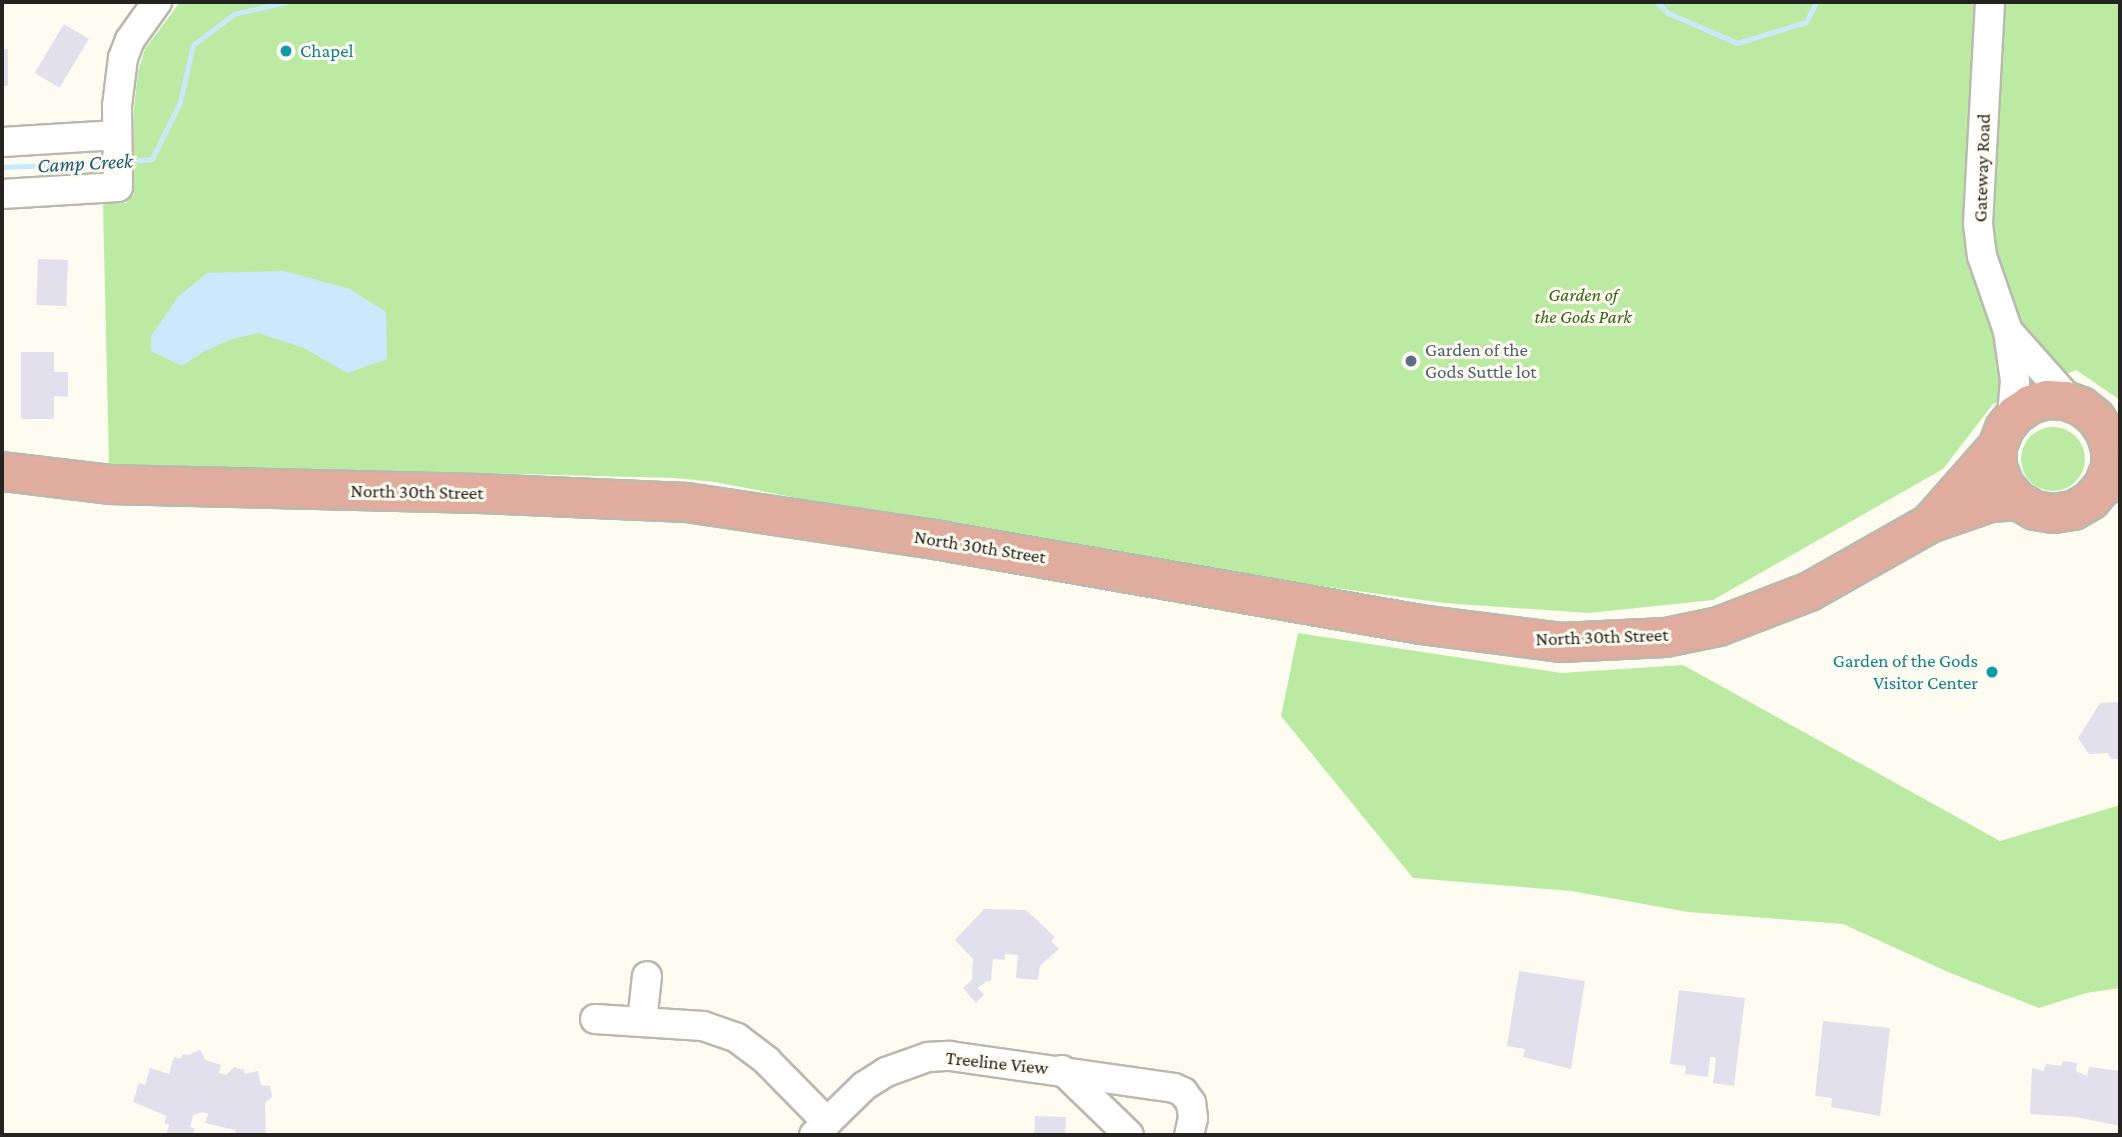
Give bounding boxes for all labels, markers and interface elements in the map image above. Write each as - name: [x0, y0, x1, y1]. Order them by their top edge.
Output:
- place label: Chapel: [300, 40, 354, 62]
- marker: Chapel: [278, 43, 294, 59]
- street label: Gateway Road: [1969, 113, 1995, 223]
- water label: Camp Creek: [36, 148, 134, 178]
- park label: Garden of the Gods Park: [1535, 284, 1631, 328]
- place label: Garden of the Gods Suttle lot: [1425, 339, 1537, 383]
- marker: Garden of the Gods Suttle lot: [1403, 353, 1419, 369]
- street label: North 30th Street: [350, 479, 484, 505]
- street label: North 30th Street: [913, 525, 1047, 569]
- street label: North 30th Street: [1535, 623, 1669, 651]
- place label: Garden of the Gods Visitor Center: [1833, 650, 1978, 694]
- marker: Garden of the Gods Visitor Center: [1984, 664, 2000, 680]
- street label: Treeline View: [944, 1046, 1050, 1080]

